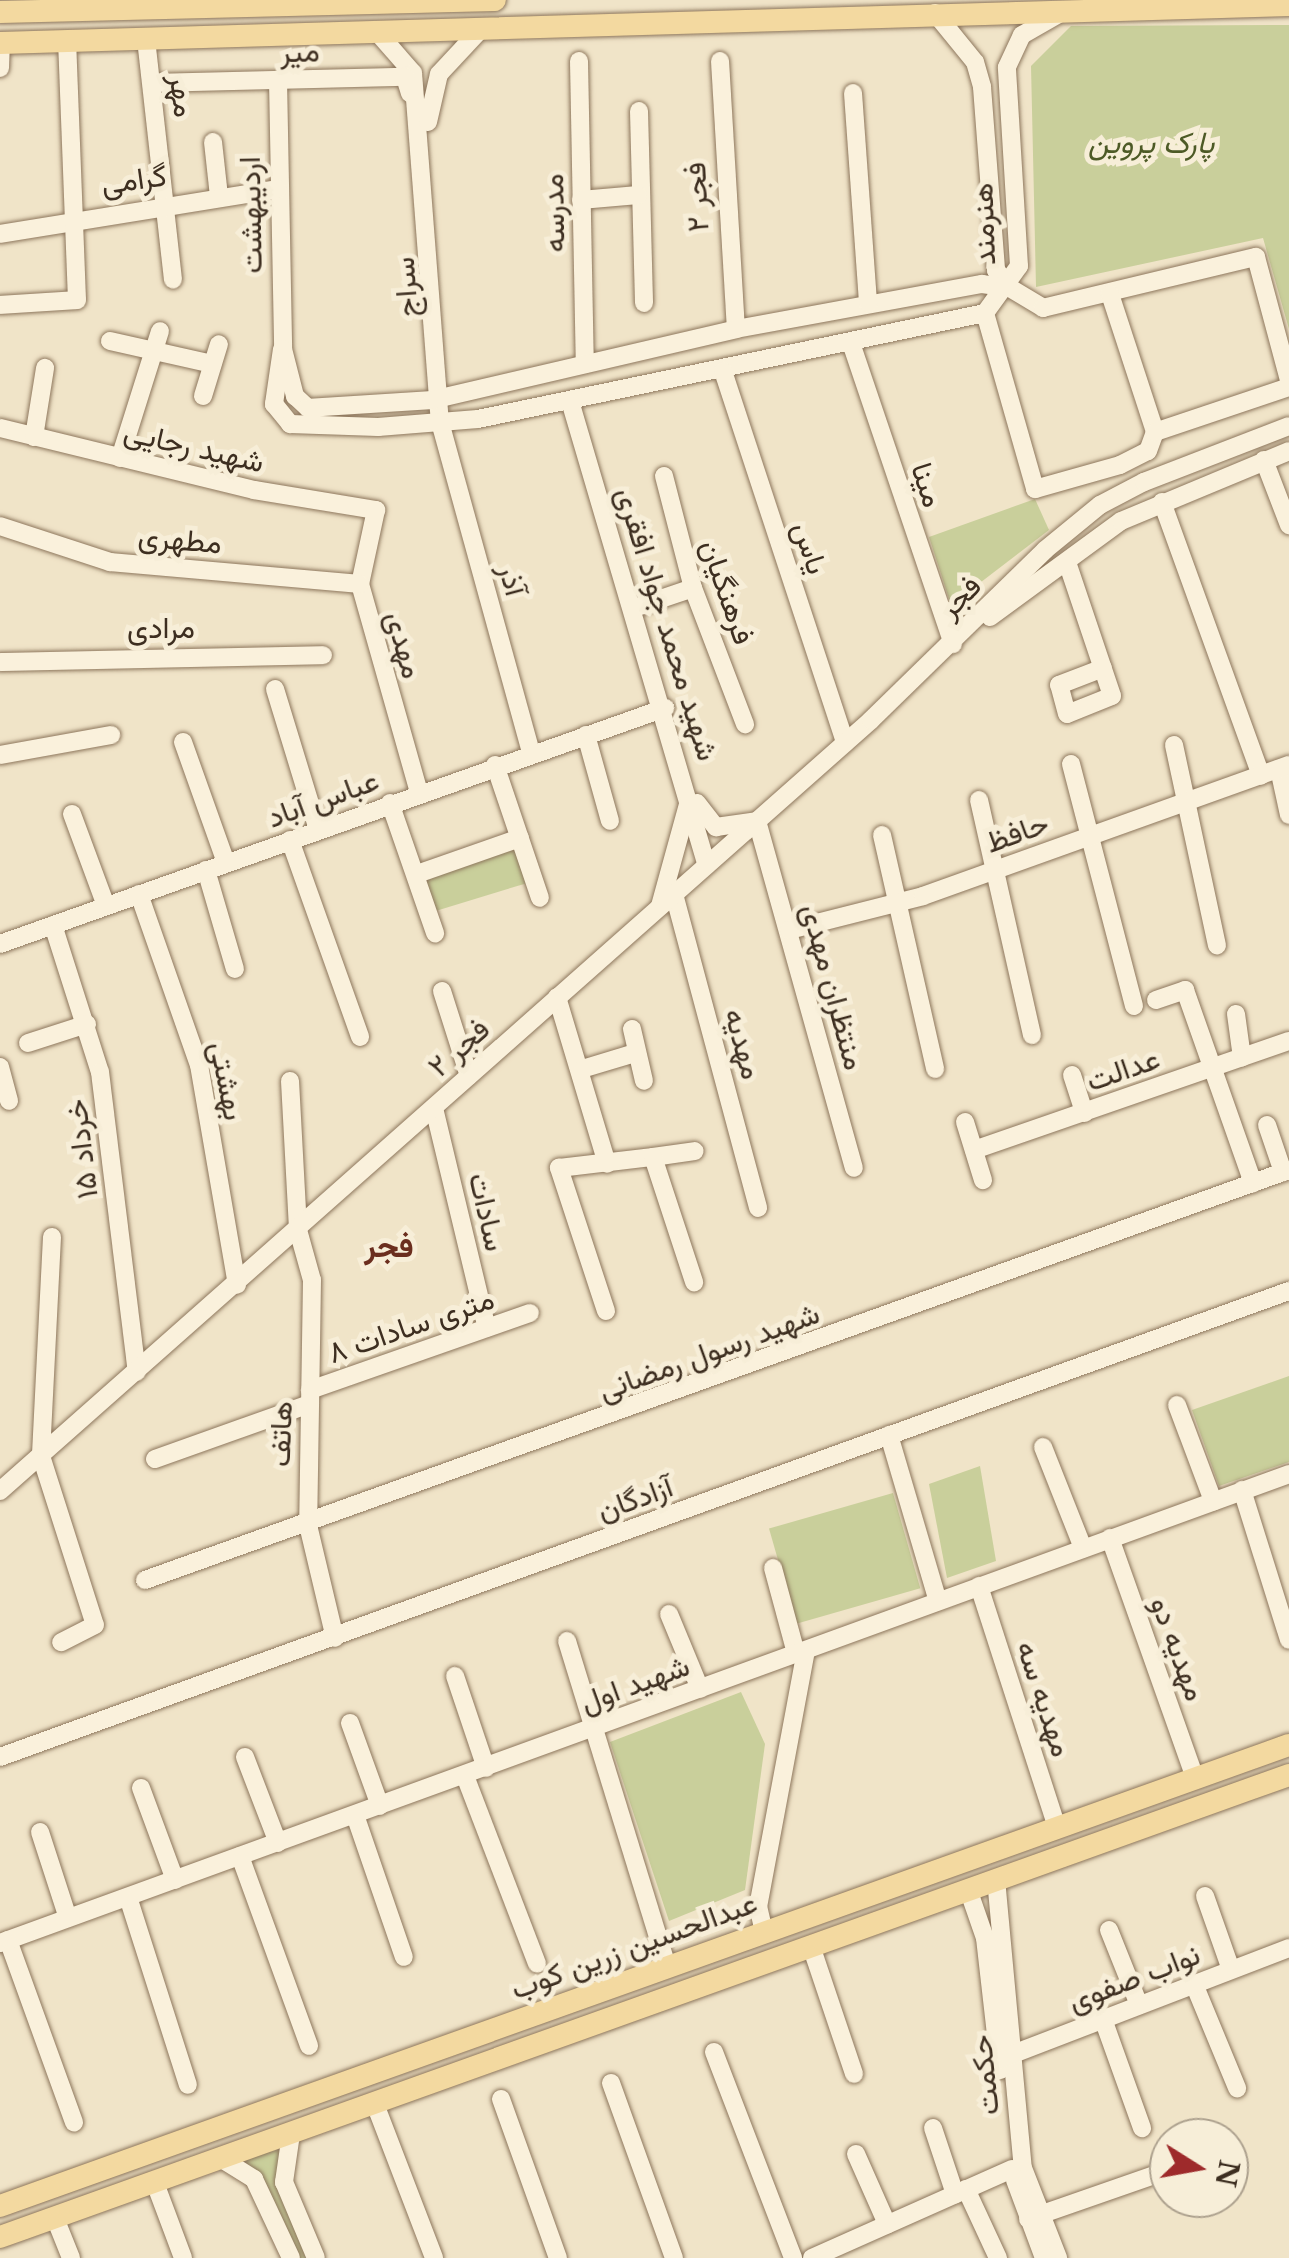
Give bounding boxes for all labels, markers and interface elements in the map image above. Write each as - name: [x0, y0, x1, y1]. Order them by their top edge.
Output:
- street label: میر: [280, 34, 320, 70]
- street label: مهر: [162, 73, 202, 119]
- park label: پارک پروین: [1088, 125, 1214, 161]
- street label: اردیبهشت: [232, 156, 270, 274]
- street label: گرامی: [99, 158, 169, 202]
- street label: فجر ۲: [677, 161, 717, 233]
- street label: مدرسه: [535, 173, 573, 253]
- street label: هنرمند: [965, 182, 1003, 266]
- street label: سراج: [386, 256, 426, 318]
- street label: شهید رجایی: [120, 413, 268, 481]
- street label: مینا: [903, 458, 951, 512]
- street label: شهید محمد جواد افقری: [608, 483, 726, 765]
- street label: یاس: [785, 517, 835, 579]
- street label: مطهری: [137, 518, 223, 562]
- street label: فرهنگیان: [692, 535, 762, 649]
- street label: آذر: [491, 560, 533, 600]
- street label: فجر: [931, 568, 989, 626]
- street label: مهدی: [378, 607, 430, 683]
- street label: مرادی: [127, 610, 195, 646]
- street label: عباس آباد: [262, 762, 384, 836]
- street label: حافظ: [981, 805, 1053, 861]
- street label: منتظران مهدی: [794, 900, 872, 1074]
- street label: مهدیه: [716, 1005, 770, 1083]
- street label: فجر ۲: [421, 1011, 497, 1085]
- street label: بهشتی: [202, 1039, 252, 1123]
- street label: عدالت: [1082, 1041, 1164, 1099]
- street label: ۱۵ خرداد: [58, 1097, 106, 1201]
- street label: سادات: [461, 1169, 513, 1255]
- district label: فجر: [364, 1227, 414, 1265]
- street label: ۸ متری سادات: [323, 1281, 499, 1371]
- street label: شهید رسول رمضانی: [594, 1295, 824, 1409]
- street label: هاتف: [262, 1401, 300, 1467]
- street label: آزادگان: [592, 1469, 678, 1529]
- street label: مهدیه دو: [1143, 1592, 1213, 1706]
- street label: مهدیه سه: [1008, 1637, 1080, 1761]
- street label: شهید اول: [576, 1648, 694, 1720]
- street label: عبدالحسین زرین کوب: [506, 1885, 762, 2007]
- street label: نواب صفوی: [1063, 1936, 1205, 2020]
- street label: حکمت: [963, 2033, 1007, 2117]
- north arrow: [1149, 2118, 1249, 2218]
- text: N: [1207, 2157, 1247, 2190]

